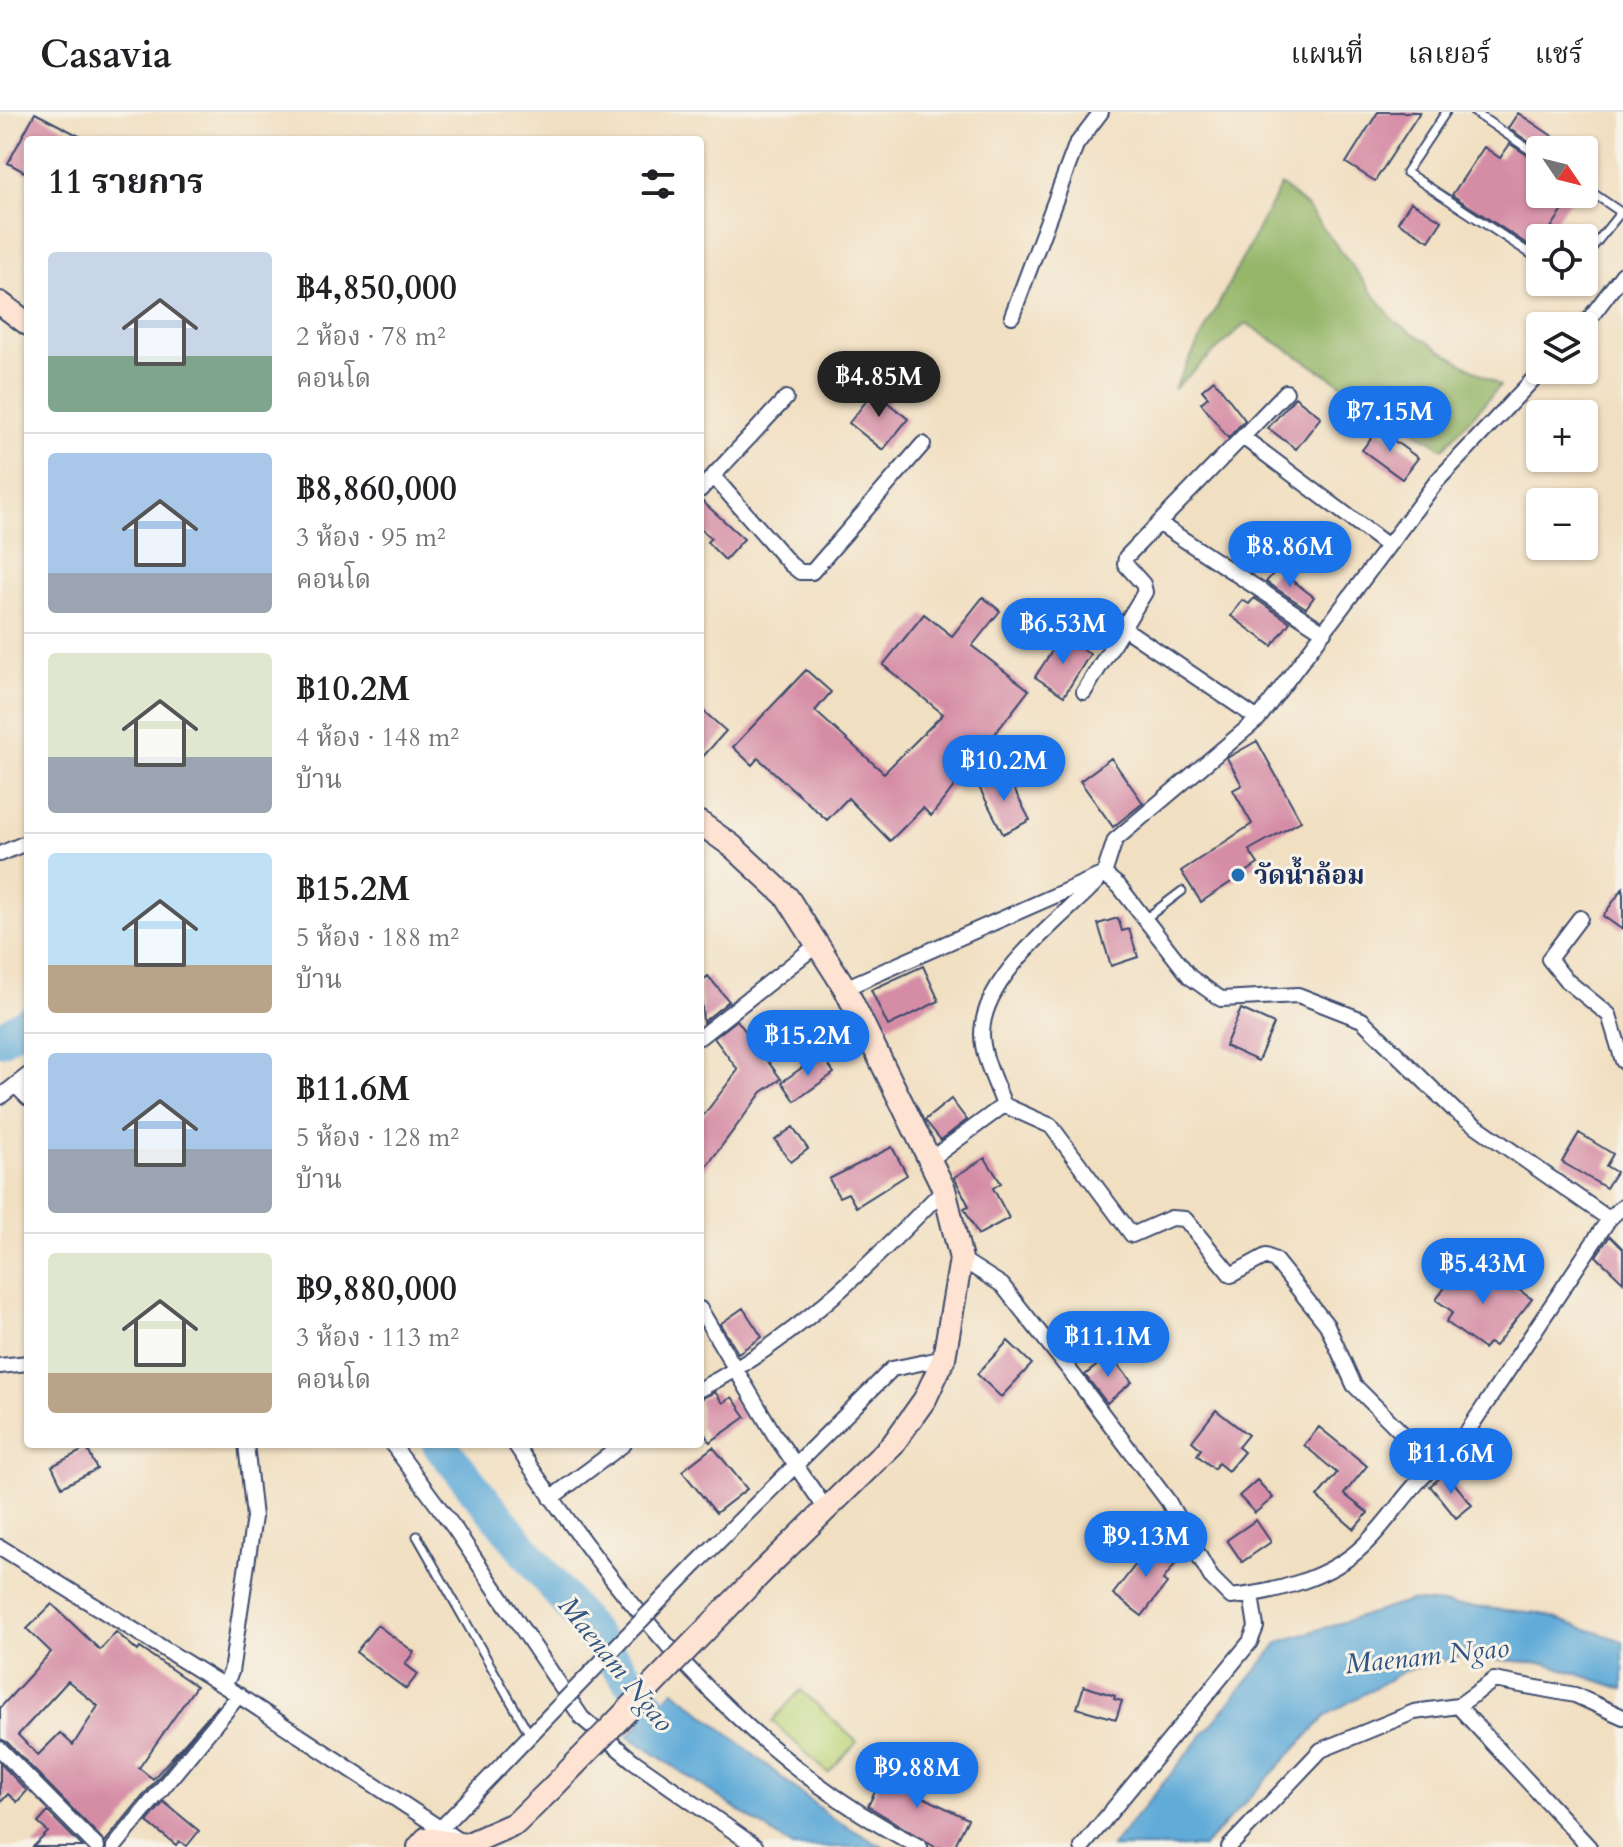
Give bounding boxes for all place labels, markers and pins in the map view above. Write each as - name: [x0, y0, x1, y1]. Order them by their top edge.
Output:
- pin: ฿4.85M: [814, 351, 944, 419]
- pin: ฿7.15M: [1325, 386, 1455, 454]
- pin: ฿8.86M: [1225, 521, 1355, 589]
- pin: ฿6.53M: [998, 598, 1128, 666]
- pin: ฿10.2M: [939, 735, 1069, 803]
- place label: วัดน้ำล้อม: [1254, 856, 1365, 893]
- marker: วัดน้ำล้อม: [1229, 866, 1247, 884]
- pin: ฿15.2M: [743, 1010, 873, 1078]
- pin: ฿5.43M: [1418, 1238, 1548, 1306]
- pin: ฿11.1M: [1043, 1311, 1173, 1379]
- pin: ฿11.6M: [1386, 1428, 1516, 1496]
- pin: ฿9.13M: [1081, 1511, 1211, 1579]
- pin: ฿9.88M: [852, 1742, 982, 1810]

